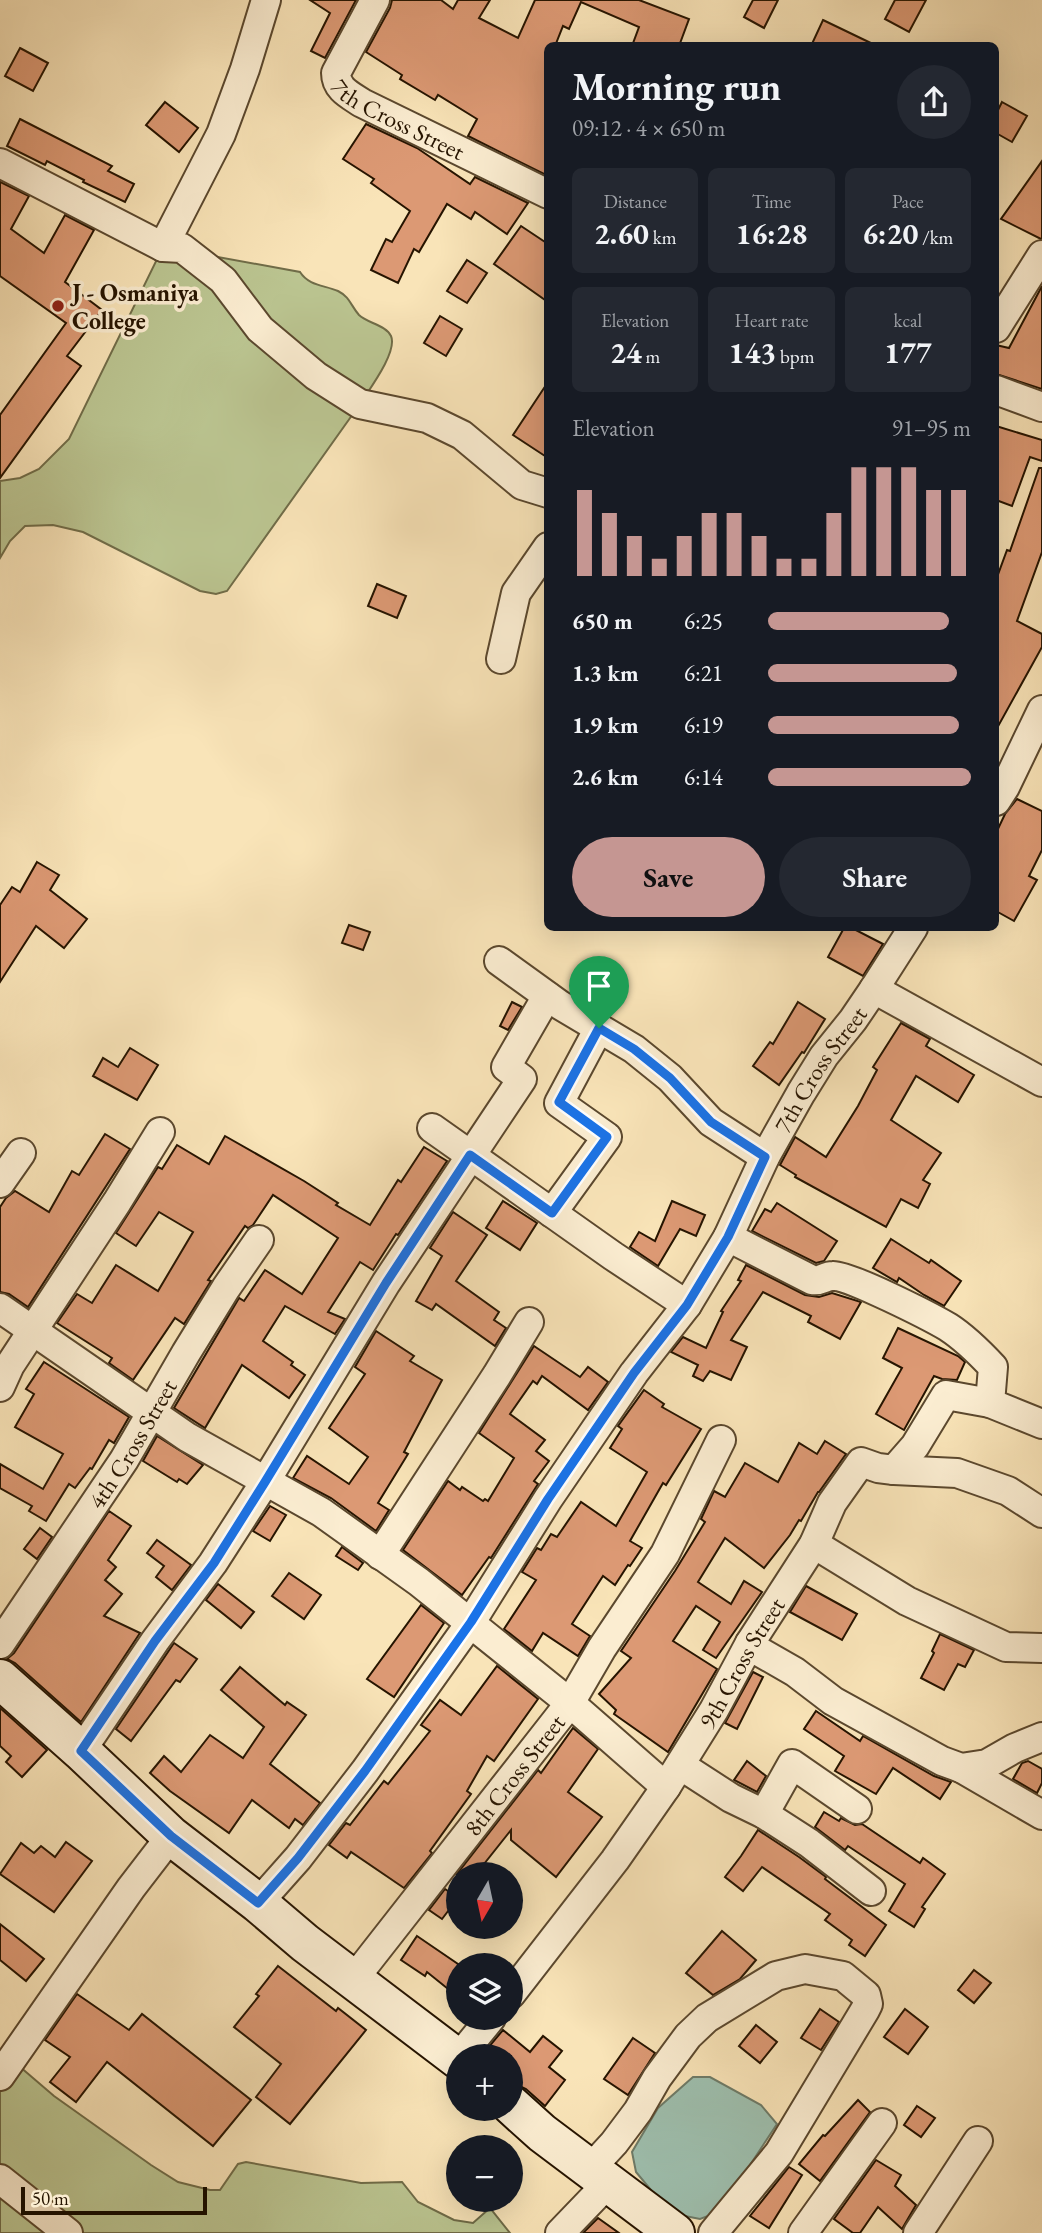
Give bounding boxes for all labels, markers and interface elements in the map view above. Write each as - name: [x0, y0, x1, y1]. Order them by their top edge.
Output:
- text: Morning run: [572, 62, 781, 111]
- button: share: [897, 65, 971, 139]
- street label: 7th Cross Street: [324, 72, 470, 167]
- text: 09:12 · 4 × 650 m: [572, 113, 725, 143]
- text: Distance: [603, 189, 667, 214]
- text: Time: [752, 189, 791, 214]
- text: Pace: [892, 189, 924, 214]
- text: 2.60: [594, 214, 649, 253]
- text: 16:28: [736, 214, 807, 253]
- text: 6:20: [862, 214, 918, 253]
- text: km: [649, 225, 676, 250]
- text: /km: [918, 225, 953, 250]
- place label: J - Osmaniya College: [70, 277, 199, 337]
- marker: J - Osmaniya College: [50, 298, 66, 314]
- text: Elevation: [601, 308, 669, 333]
- text: Heart rate: [735, 308, 808, 333]
- text: kcal: [894, 308, 922, 333]
- text: 24: [610, 333, 642, 372]
- text: 143: [729, 333, 776, 372]
- text: 177: [884, 333, 932, 372]
- text: m: [642, 344, 660, 369]
- text: bpm: [776, 344, 814, 369]
- text: Elevation: [572, 413, 655, 443]
- text: 91–95 m: [892, 413, 971, 443]
- text: 650 m: [572, 606, 633, 636]
- text: 6:25: [684, 606, 723, 636]
- text: 1.3 km: [572, 658, 639, 688]
- text: 6:21: [684, 658, 723, 688]
- text: 1.9 km: [572, 710, 639, 740]
- text: 6:19: [684, 710, 723, 740]
- text: 2.6 km: [572, 762, 639, 792]
- text: 6:14: [684, 762, 723, 792]
- button: Save: [572, 837, 765, 917]
- button: Share: [779, 837, 971, 917]
- pin: [569, 956, 629, 1028]
- icon: arrive: [580, 967, 618, 1005]
- street label: 7th Cross Street: [766, 1000, 874, 1138]
- street label: 4th Cross Street: [80, 1373, 183, 1514]
- street label: 9th Cross Street: [691, 1591, 791, 1734]
- street label: 8th Cross Street: [457, 1707, 572, 1842]
- north arrow: [446, 1862, 523, 1939]
- map controls: [446, 1862, 523, 2212]
- button: layers: [446, 1953, 523, 2030]
- button: +: [446, 2044, 523, 2121]
- button: −: [446, 2135, 523, 2212]
- scale bar: [21, 2184, 206, 2216]
- text: 50 m: [32, 2186, 69, 2211]

